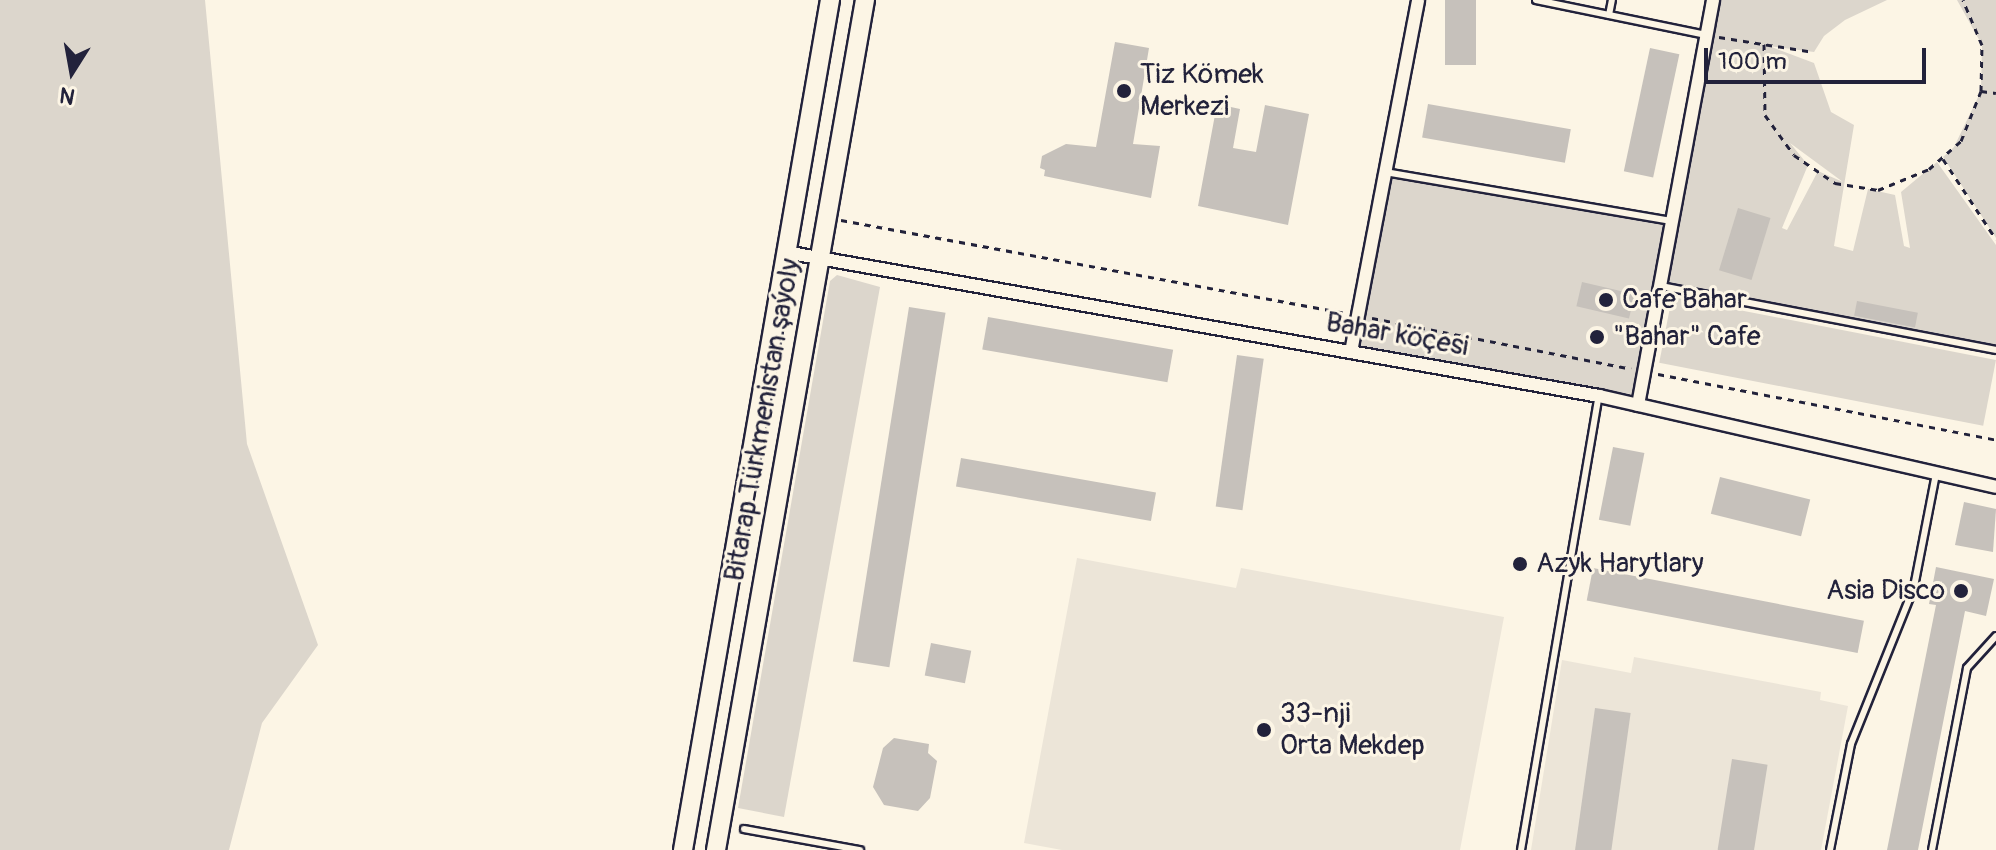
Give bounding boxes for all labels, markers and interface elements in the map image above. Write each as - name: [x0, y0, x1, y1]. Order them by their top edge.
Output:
- north arrow: [32, 32, 112, 112]
- scale bar: [1708, 32, 1930, 82]
- text: 100 m: [1718, 47, 1787, 76]
- place label: Tiz Kömek Merkezi: [1140, 58, 1264, 124]
- text: N: [57, 80, 77, 111]
- marker: Tiz Kömek Merkezi: [1115, 82, 1133, 100]
- street label: Bitarap Türkmenistan şaýoly: [718, 256, 808, 584]
- place label: Cafe Bahar: [1622, 283, 1747, 317]
- marker: Cafe Bahar: [1597, 291, 1615, 309]
- street label: Bahar köçesi: [1323, 306, 1471, 364]
- place label: "Bahar" Cafe: [1613, 320, 1761, 354]
- marker: "Bahar" Cafe: [1588, 328, 1606, 346]
- place label: Azyk Harytlary: [1536, 547, 1704, 581]
- marker: Azyk Harytlary: [1511, 555, 1529, 573]
- place label: Asia Disco: [1826, 574, 1945, 608]
- marker: Asia Disco: [1952, 582, 1970, 600]
- place label: 33-nji Orta Mekdep: [1280, 697, 1425, 763]
- marker: 33-nji Orta Mekdep: [1255, 721, 1273, 739]

